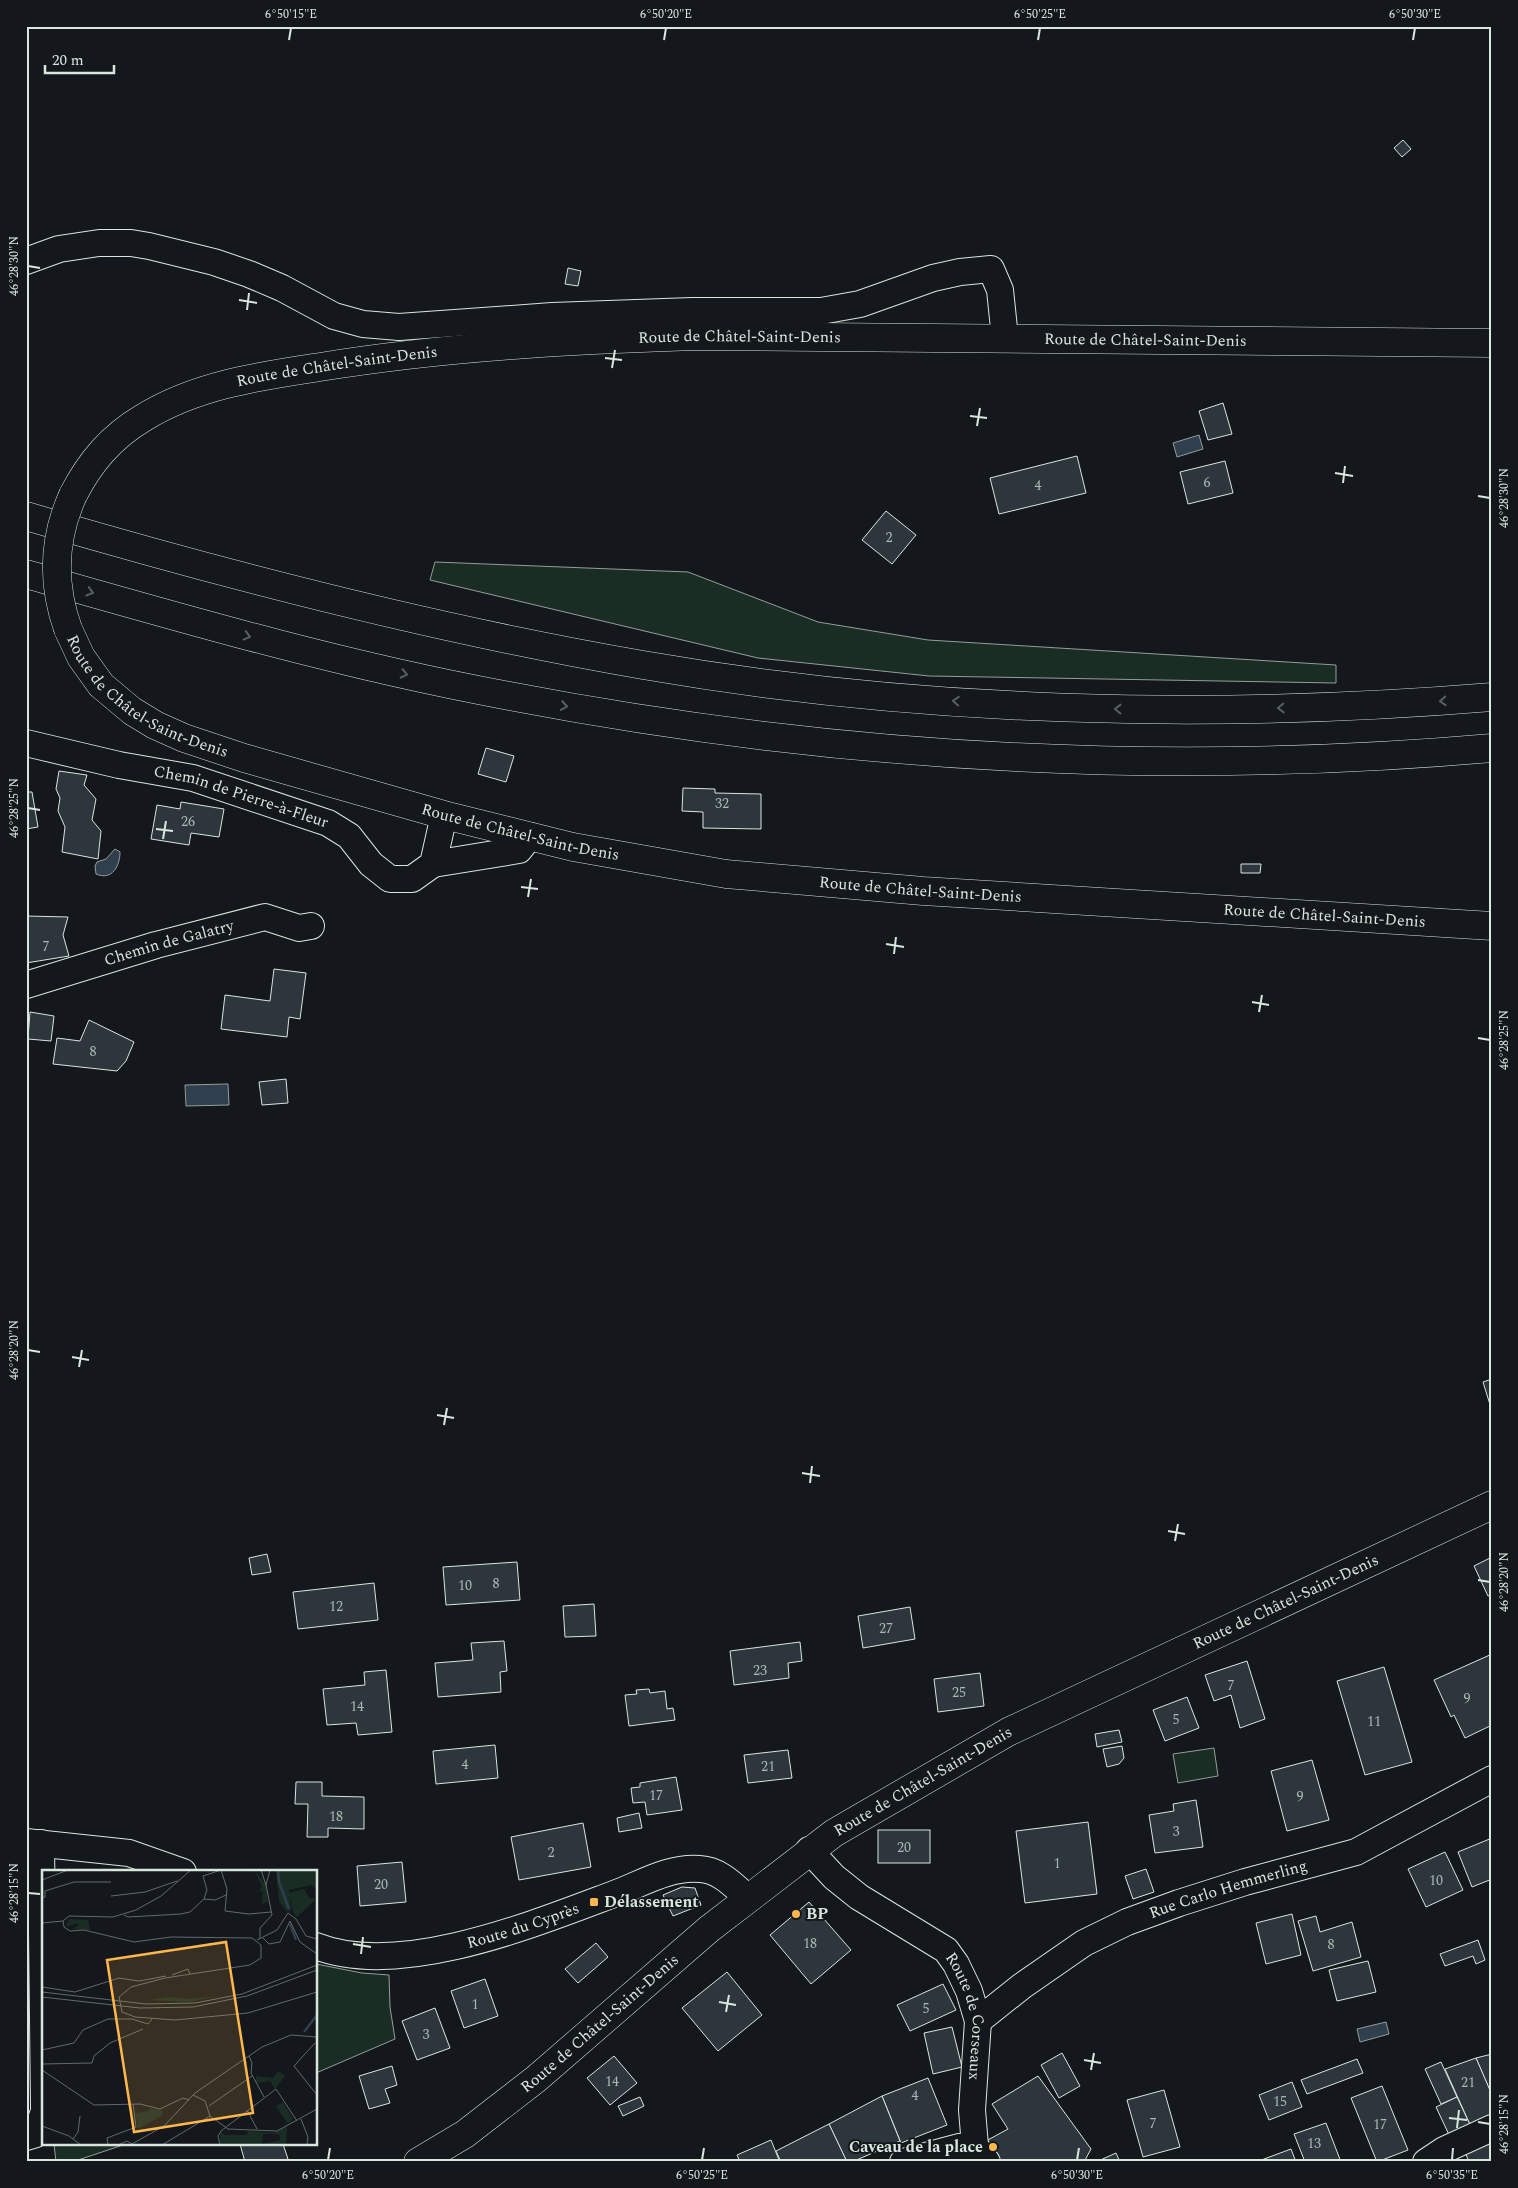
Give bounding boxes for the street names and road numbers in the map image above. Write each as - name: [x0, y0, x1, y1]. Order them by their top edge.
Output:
- street label: Route de Châtel-Saint-Denis: [638, 324, 841, 350]
- street label: Route de Châtel-Saint-Denis: [1044, 327, 1247, 353]
- street label: Route de Châtel-Saint-Denis: [234, 340, 439, 393]
- street label: Route de Châtel-Saint-Denis: [60, 631, 231, 764]
- street label: Chemin de Pierre-à-Fleur: [152, 759, 332, 834]
- street label: Route de Châtel-Saint-Denis: [418, 797, 621, 867]
- street label: Route de Châtel-Saint-Denis: [818, 870, 1022, 909]
- street label: Route de Châtel-Saint-Denis: [1223, 897, 1427, 934]
- street label: Chemin de Galatry: [101, 913, 238, 972]
- street label: Route de Châtel-Saint-Denis: [1189, 1548, 1383, 1656]
- street label: Route de Châtel-Saint-Denis: [829, 1720, 1017, 1843]
- street label: Rue Carlo Hemmerling: [1146, 1854, 1310, 1925]
- street label: Route du Cyprès: [464, 1896, 583, 1955]
- street label: Route de Corseaux: [939, 1947, 991, 2081]
- street label: Route de Châtel-Saint-Denis: [515, 1948, 684, 2099]

